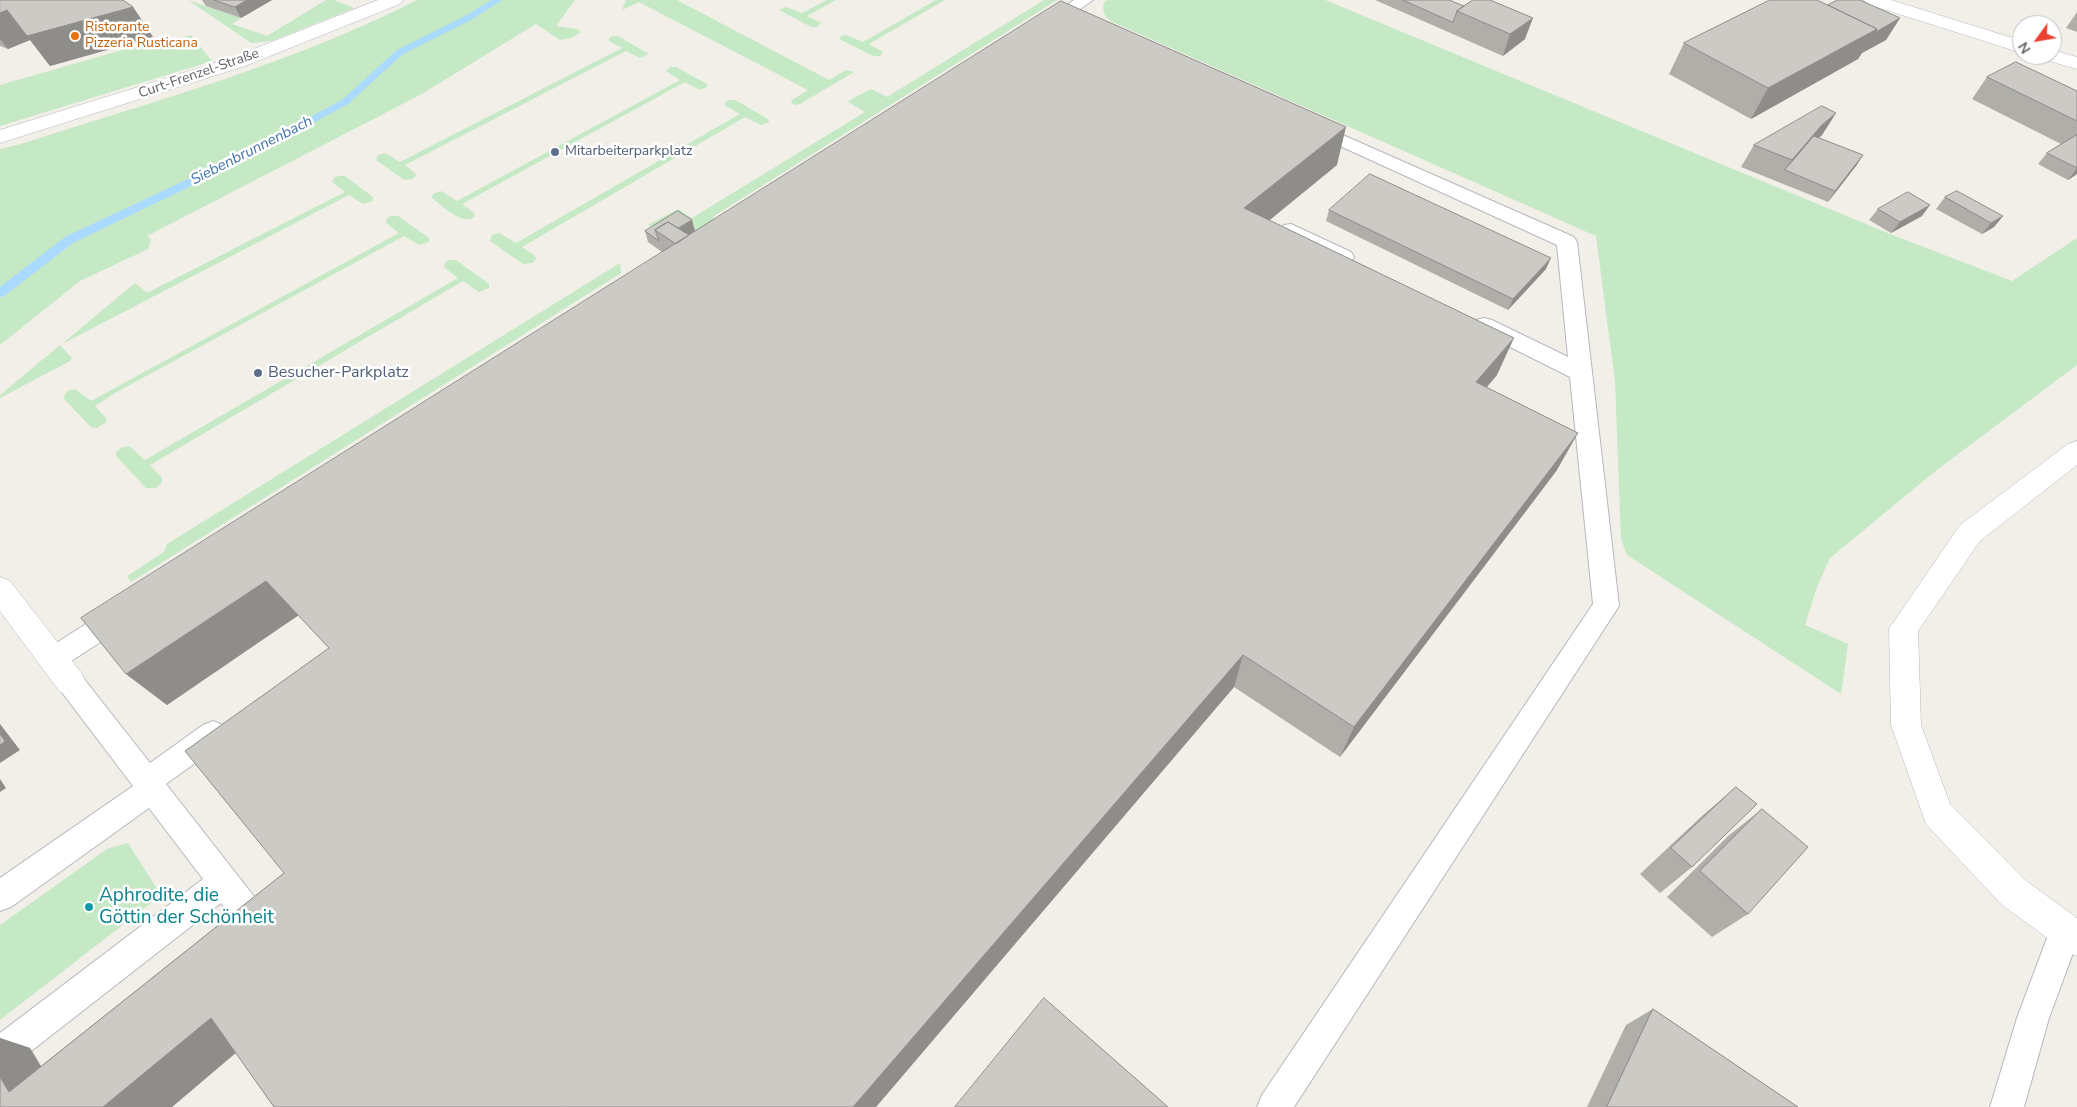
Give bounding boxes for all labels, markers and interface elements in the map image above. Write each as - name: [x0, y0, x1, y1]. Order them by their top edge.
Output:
- north arrow: [2012, 15, 2062, 65]
- place label: Ristorante Pizzeria Rusticana: [85, 20, 198, 52]
- marker: Ristorante Pizzeria Rusticana: [69, 30, 81, 42]
- text: N: [2014, 38, 2036, 57]
- street label: Curt-Frenzel-Straße: [136, 45, 262, 103]
- water label: Siebenbrunnenbach: [188, 113, 316, 189]
- place label: Mitarbeiterparkplatz: [565, 144, 692, 160]
- marker: Mitarbeiterparkplatz: [549, 146, 561, 158]
- place label: Besucher-Parkplatz: [268, 363, 409, 383]
- marker: Besucher-Parkplatz: [252, 367, 264, 379]
- place label: Aphrodite, die Göttin der Schönheit: [99, 885, 274, 929]
- marker: Aphrodite, die Göttin der Schönheit: [83, 901, 95, 913]

